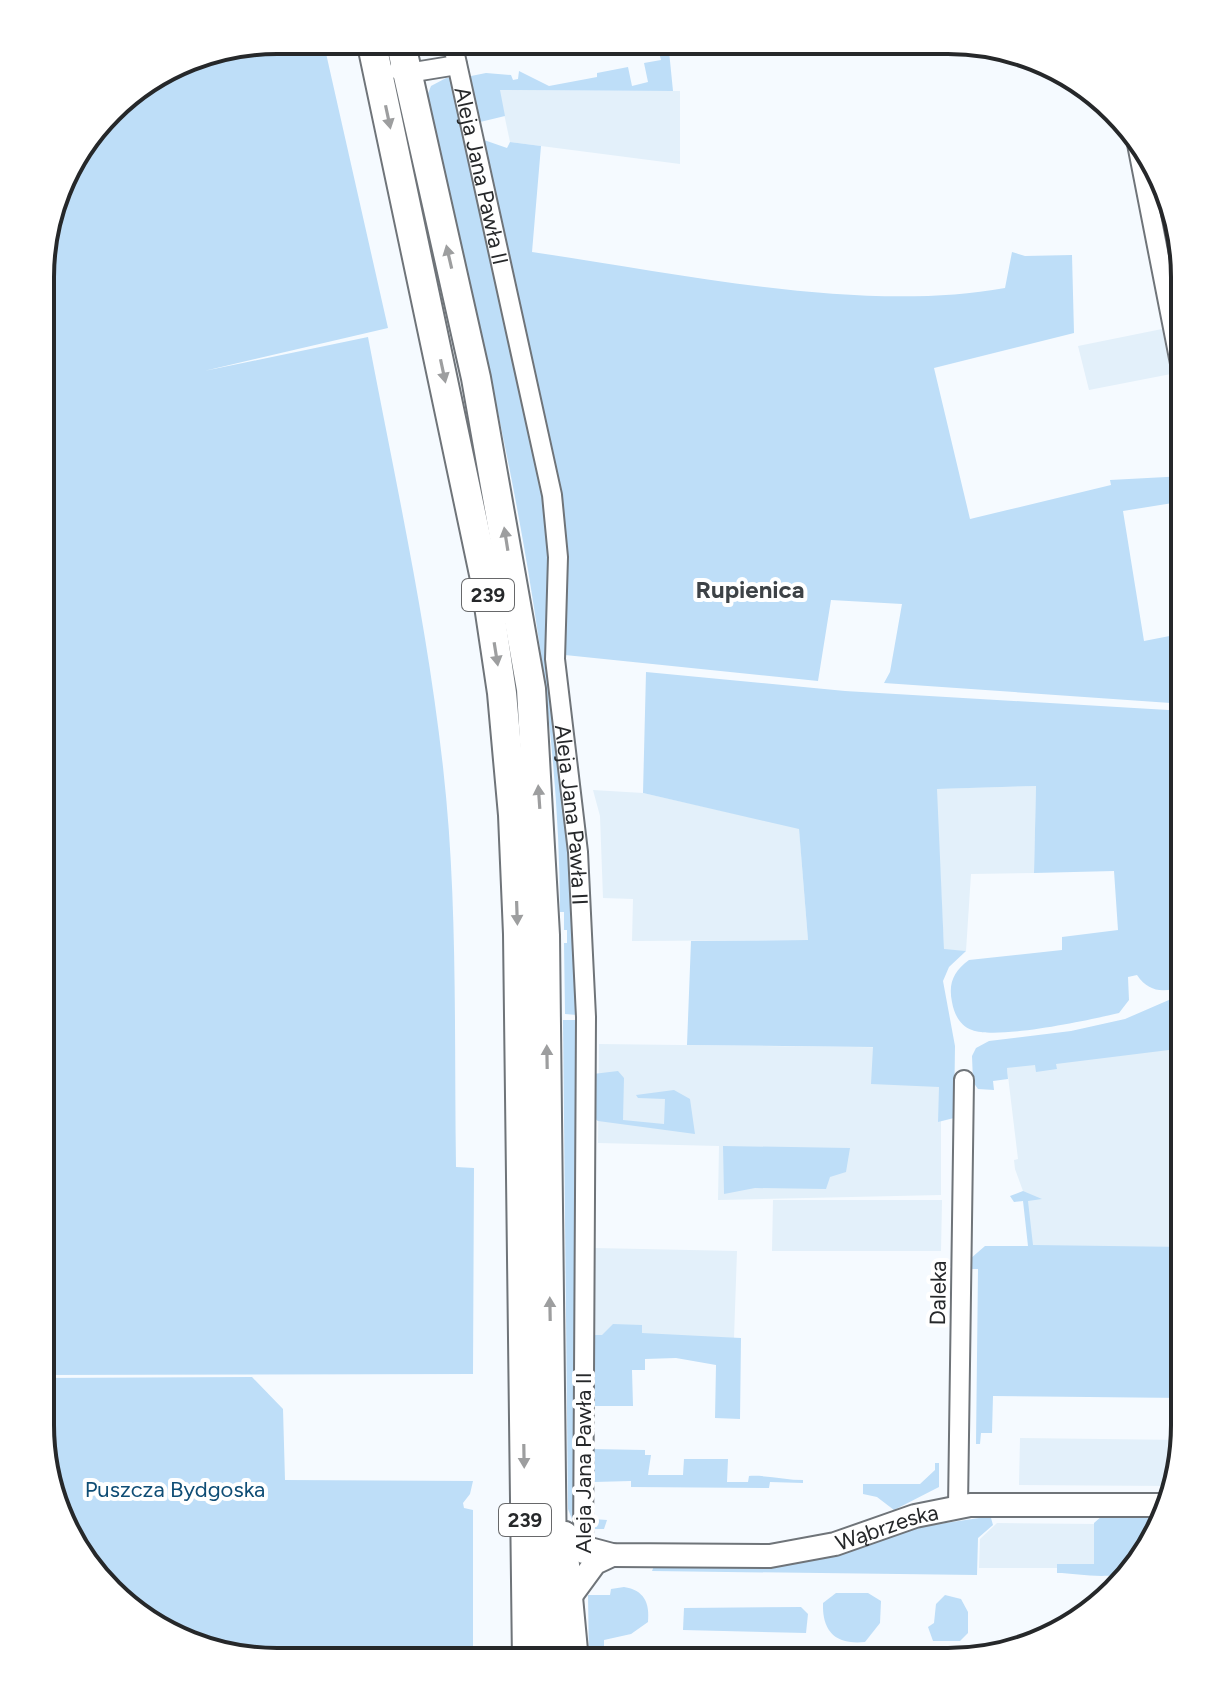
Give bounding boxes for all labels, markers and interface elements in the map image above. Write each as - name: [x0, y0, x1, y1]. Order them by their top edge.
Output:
- street label: Aleja Jana Pawła II: [449, 84, 514, 267]
- one-way arrow: [382, 104, 395, 129]
- one-way arrow: [442, 244, 455, 269]
- one-way arrow: [437, 358, 450, 383]
- one-way arrow: [500, 526, 512, 551]
- district label: Rupienica: [696, 575, 804, 604]
- road number: 239: [462, 579, 514, 611]
- one-way arrow: [490, 641, 503, 666]
- street label: Aleja Jana Pawła II: [549, 723, 594, 906]
- one-way arrow: [532, 784, 545, 809]
- one-way arrow: [511, 901, 524, 926]
- one-way arrow: [541, 1044, 553, 1069]
- street label: Daleka: [924, 1260, 952, 1326]
- one-way arrow: [544, 1296, 556, 1321]
- street label: Aleja Jana Pawła II: [570, 1372, 597, 1554]
- one-way arrow: [518, 1444, 530, 1469]
- park label: Puszcza Bydgoska: [85, 1476, 265, 1503]
- street label: Wąbrzeska: [832, 1498, 941, 1556]
- road number: 239: [499, 1504, 551, 1536]

